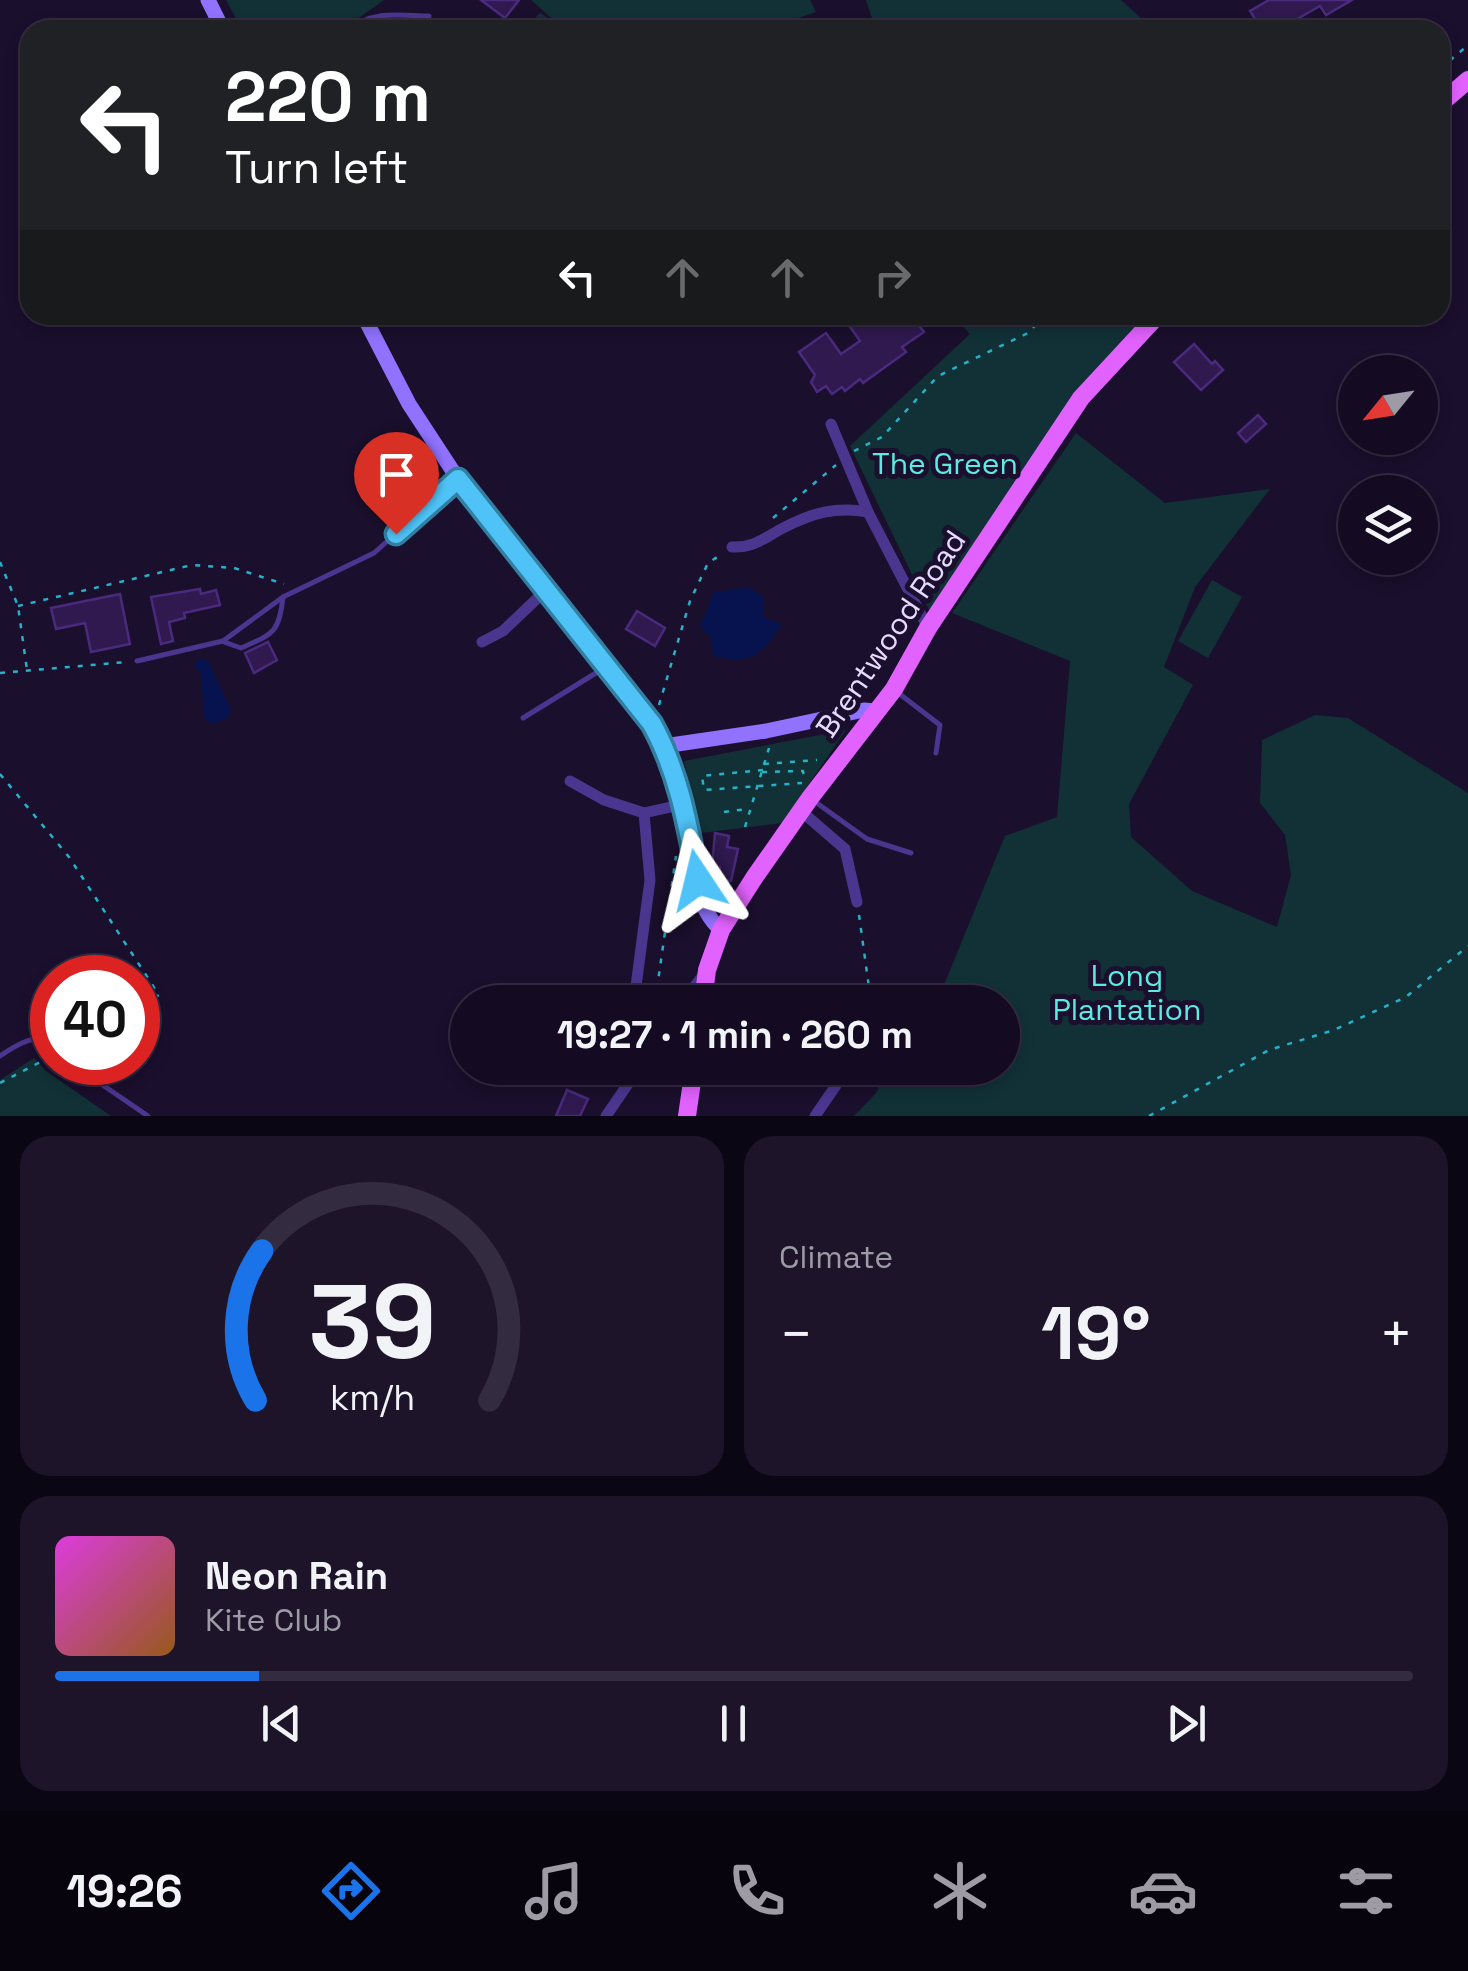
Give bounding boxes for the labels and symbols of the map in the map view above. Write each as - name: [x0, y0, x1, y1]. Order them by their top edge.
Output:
- north arrow: [1338, 355, 1438, 455]
- pin: [354, 432, 439, 535]
- park label: The Green: [872, 444, 1018, 483]
- street label: Brentwood Road: [807, 523, 974, 745]
- position arrow: [646, 828, 750, 932]
- speed limit sign: 40: [30, 955, 160, 1085]
- park label: Long Plantation: [1053, 956, 1201, 1029]

